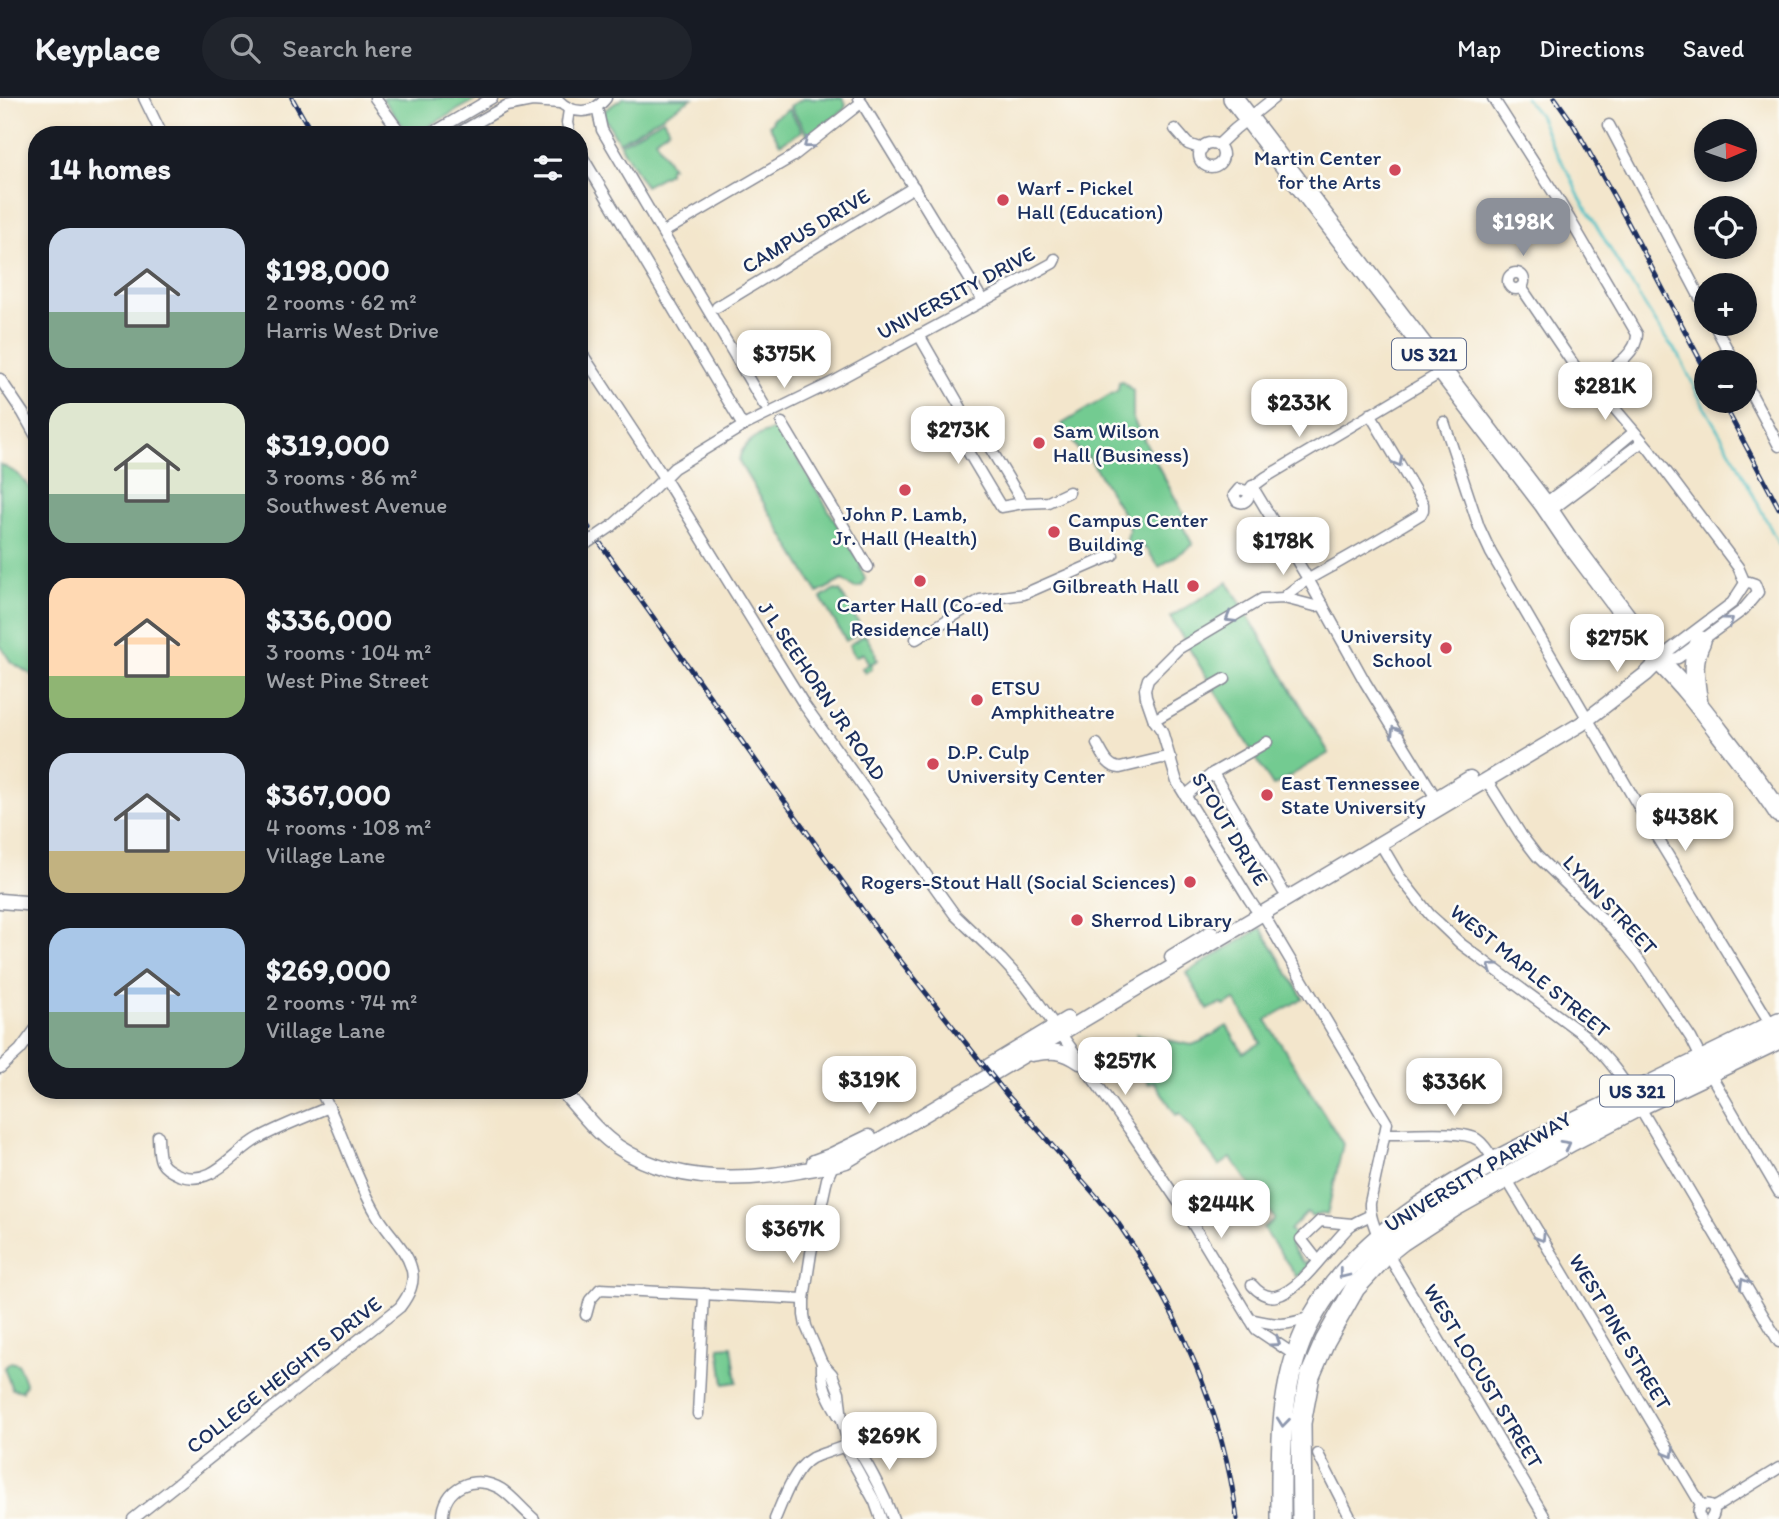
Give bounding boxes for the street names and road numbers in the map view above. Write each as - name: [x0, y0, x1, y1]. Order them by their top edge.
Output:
- street label: CAMPUS DRIVE: [737, 183, 874, 279]
- street label: UNIVERSITY DRIVE: [873, 240, 1039, 345]
- road number: US 321: [1392, 338, 1466, 370]
- street label: J L SEEHORN JR ROAD: [753, 596, 892, 785]
- street label: STOUT DRIVE: [1187, 767, 1274, 890]
- street label: LYNN STREET: [1558, 850, 1663, 960]
- street label: WEST MAPLE STREET: [1445, 898, 1615, 1043]
- road number: US 321: [1600, 1076, 1674, 1107]
- street label: UNIVERSITY PARKWAY: [1380, 1106, 1576, 1237]
- street label: WEST PINE STREET: [1564, 1249, 1677, 1414]
- street label: WEST LOCUST STREET: [1418, 1279, 1549, 1473]
- street label: COLLEGE HEIGHTS DRIVE: [181, 1291, 386, 1458]

